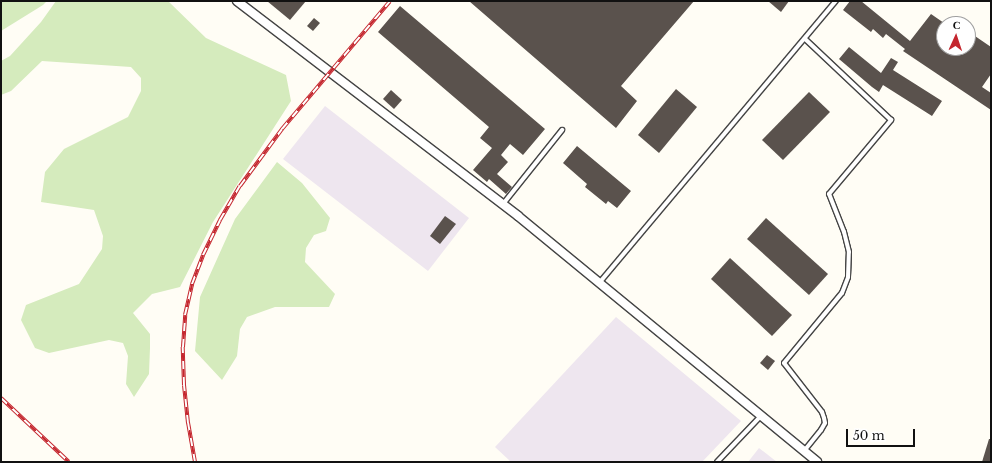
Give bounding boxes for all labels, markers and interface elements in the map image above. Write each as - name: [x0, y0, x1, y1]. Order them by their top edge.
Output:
- north arrow: [936, 16, 976, 56]
- text: С: [952, 18, 961, 32]
- scale bar: [848, 421, 917, 447]
- text: 50 m: [853, 428, 885, 443]

